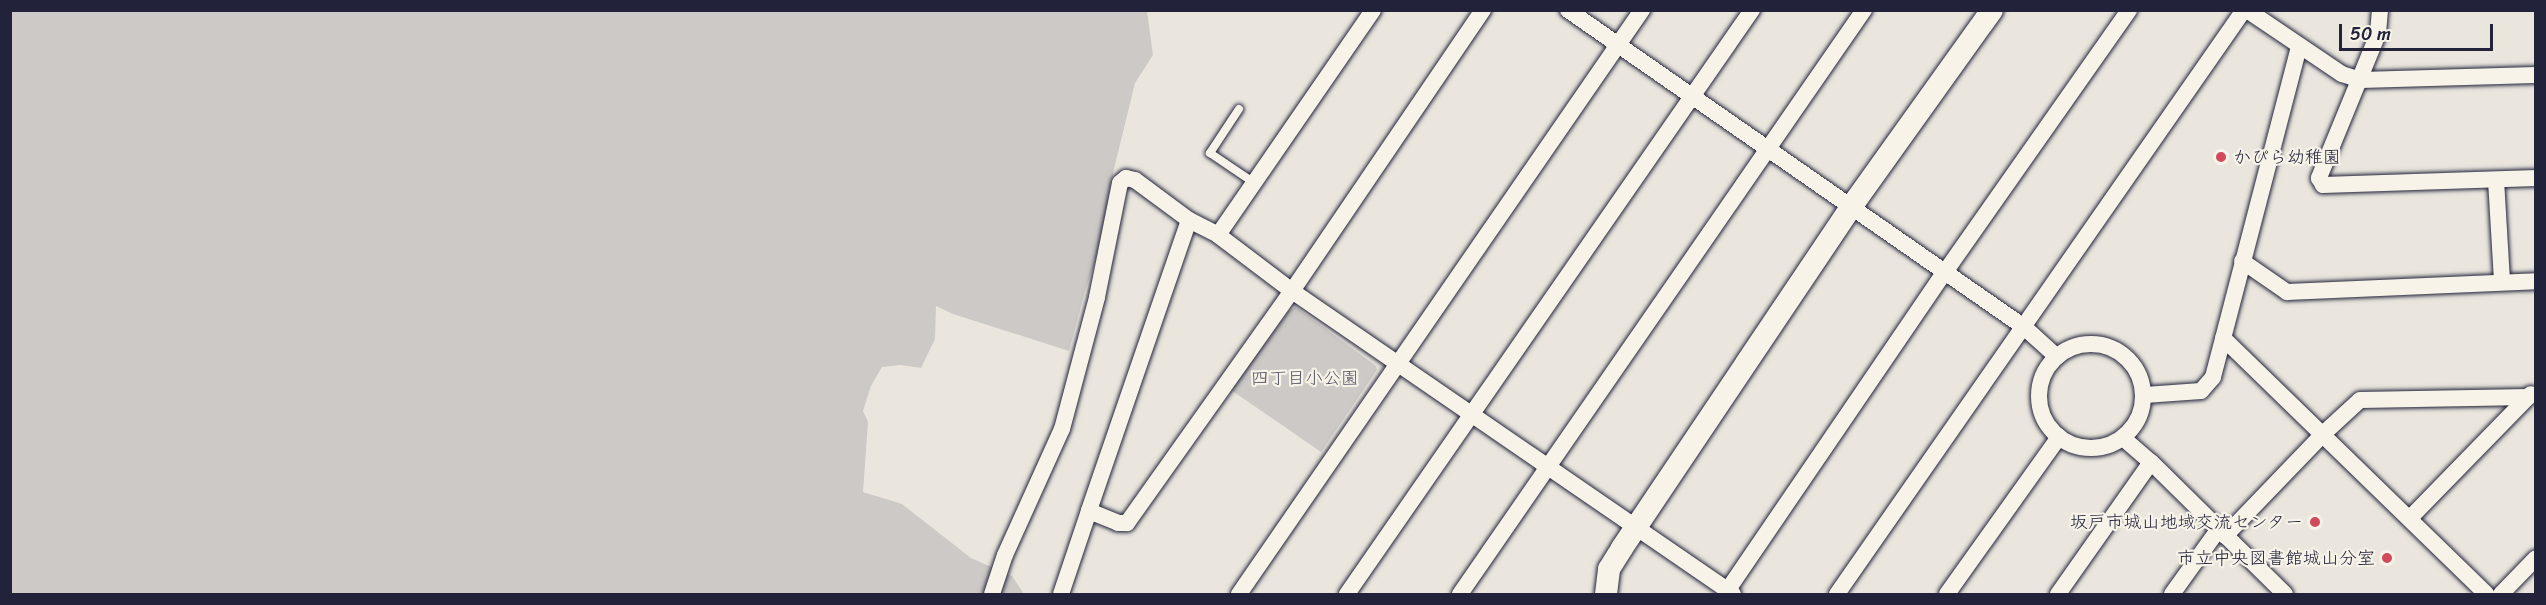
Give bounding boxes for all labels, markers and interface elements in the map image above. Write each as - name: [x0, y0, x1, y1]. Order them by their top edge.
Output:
- scale bar: [2342, 12, 2496, 50]
- text: 50 m: [2350, 18, 2391, 50]
- place label: かぴら幼稚園: [2233, 146, 2341, 168]
- marker: かぴら幼稚園: [2214, 150, 2228, 164]
- park label: 四丁目小公園: [1251, 367, 1359, 389]
- place label: 坂戸市城山地域交流センター: [2069, 511, 2303, 533]
- marker: 坂戸市城山地域交流センター: [2308, 515, 2322, 529]
- place label: 市立中央図書館城山分室: [2177, 547, 2375, 569]
- marker: 市立中央図書館城山分室: [2380, 551, 2394, 565]

